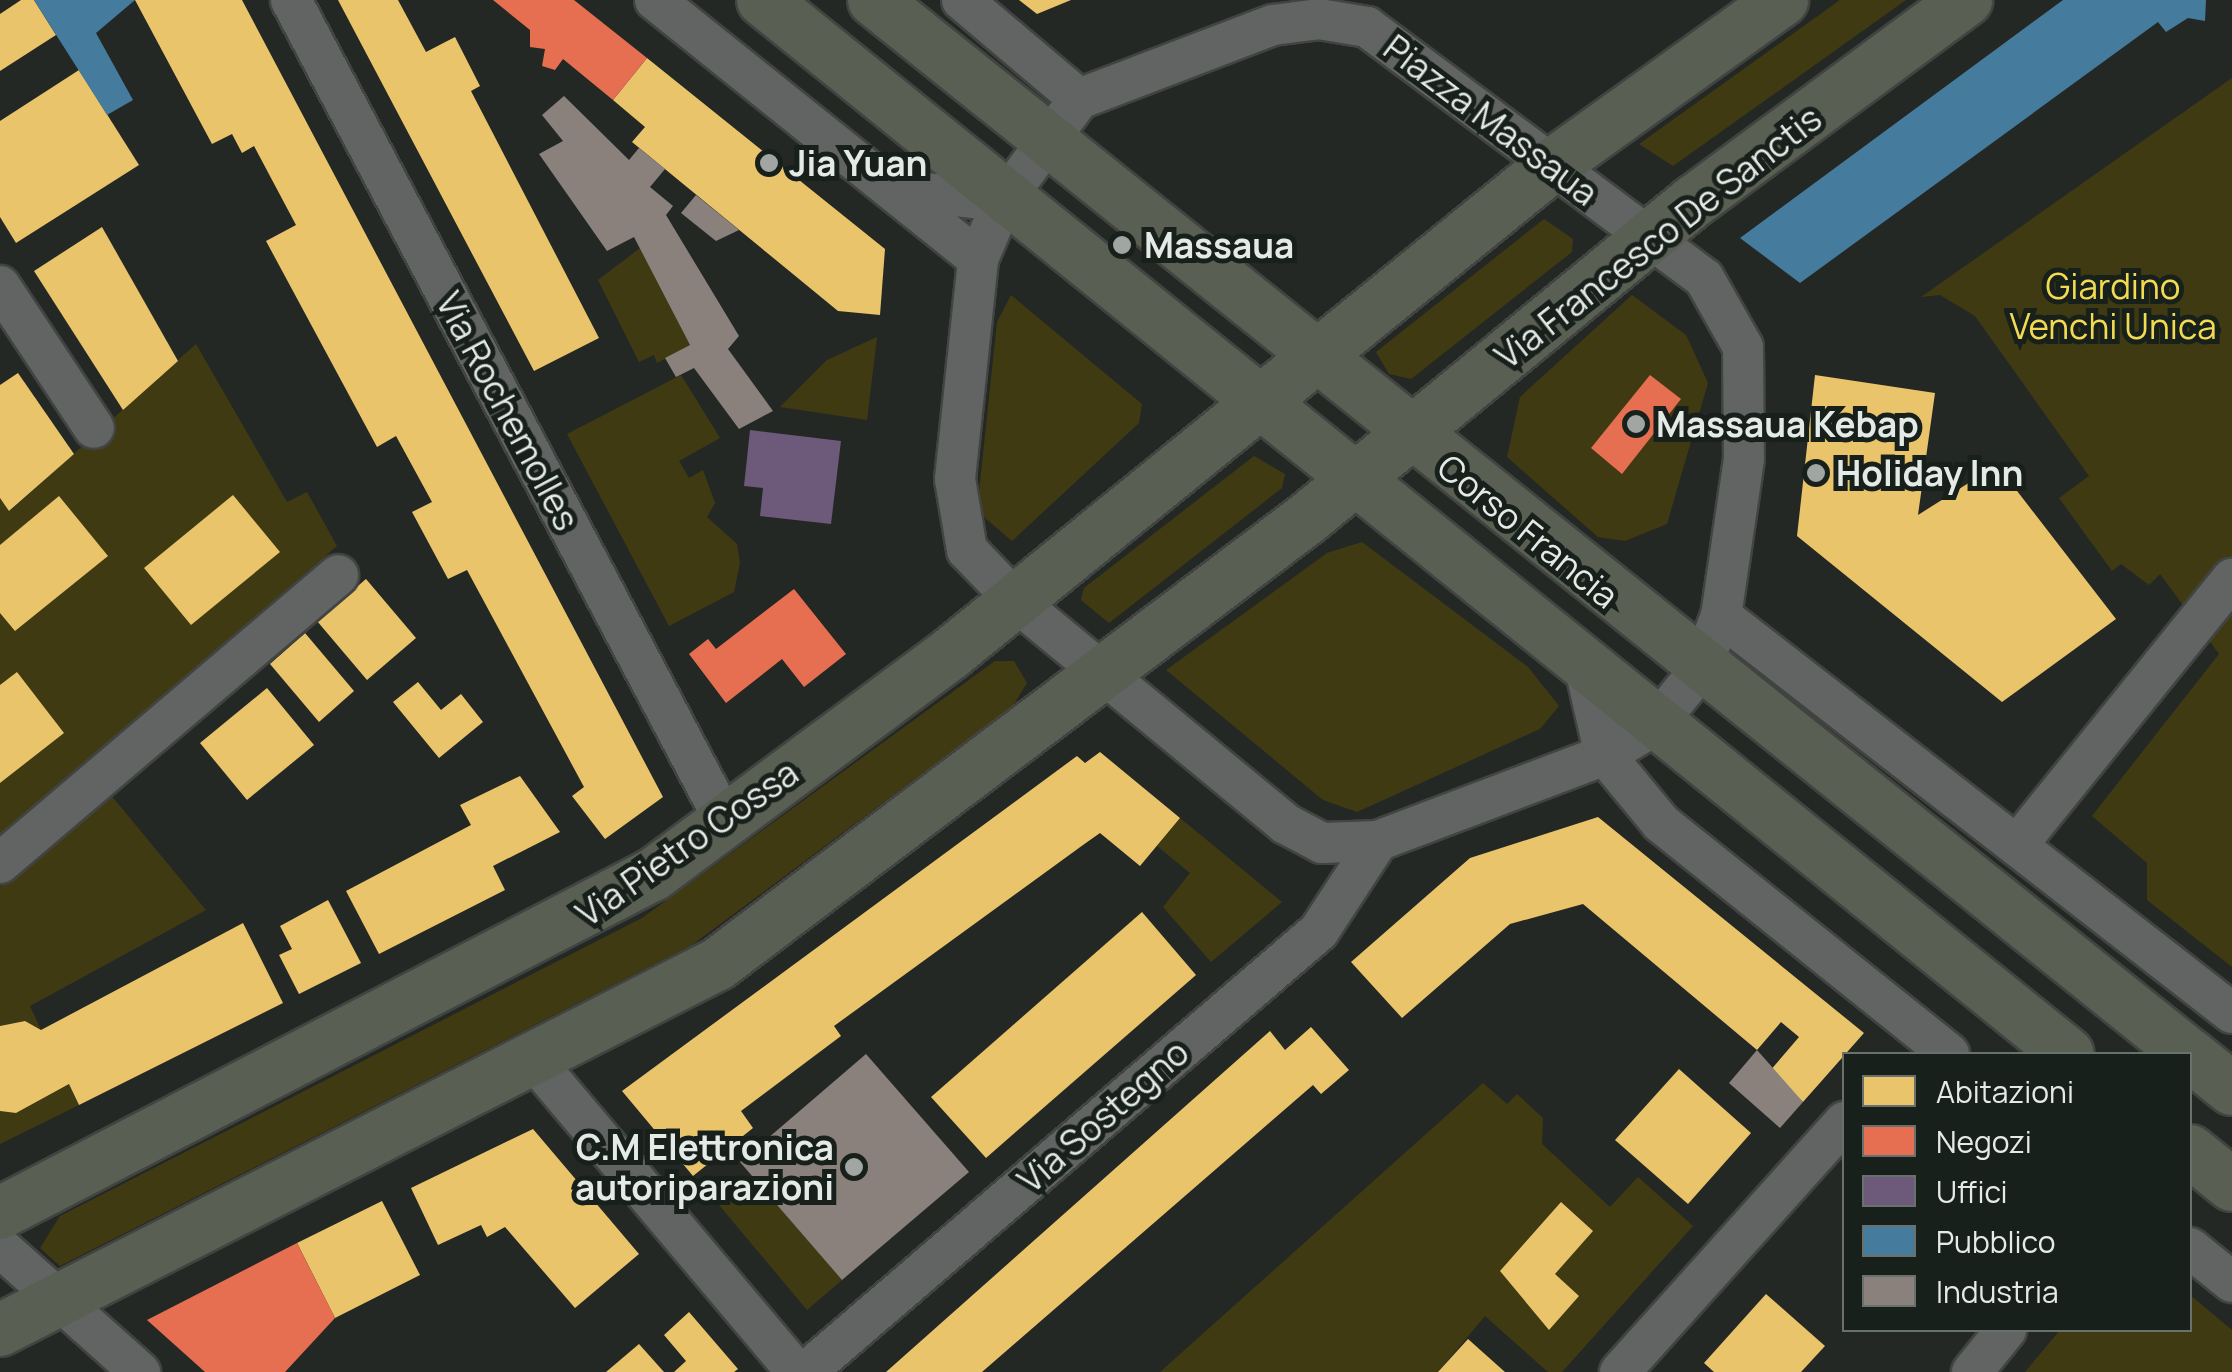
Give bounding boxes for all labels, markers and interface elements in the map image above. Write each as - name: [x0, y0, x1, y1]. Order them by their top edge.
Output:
- street label: Piazza Massaua: [1376, 26, 1606, 214]
- street label: Via Francesco De Sanctis: [1487, 97, 1829, 377]
- place label: Jia Yuan: [789, 142, 927, 184]
- marker: Jia Yuan: [758, 152, 780, 174]
- place label: Massaua: [1144, 224, 1294, 266]
- marker: Massaua: [1109, 232, 1135, 258]
- park label: Giardino Venchi Unica: [2009, 265, 2217, 347]
- street label: Via Rochemolles: [428, 285, 588, 537]
- place label: Massaua Kebap: [1656, 403, 1919, 445]
- marker: Massaua Kebap: [1625, 413, 1647, 435]
- street label: Corso Francia: [1429, 445, 1627, 617]
- place label: Holiday Inn: [1836, 452, 2023, 494]
- marker: Holiday Inn: [1805, 462, 1827, 484]
- street label: Via Pietro Cossa: [568, 751, 806, 935]
- street label: Via Sostegno: [1009, 1031, 1197, 1201]
- legend: [1842, 1052, 2192, 1332]
- text: Abitazioni: [1936, 1071, 2074, 1112]
- text: Negozi: [1936, 1121, 2032, 1162]
- place label: C.M Elettronica autoriparazioni: [575, 1126, 834, 1208]
- marker: C.M Elettronica autoriparazioni: [843, 1156, 865, 1178]
- text: Uffici: [1936, 1171, 2008, 1212]
- text: Pubblico: [1936, 1221, 2055, 1262]
- text: Industria: [1936, 1271, 2059, 1312]

